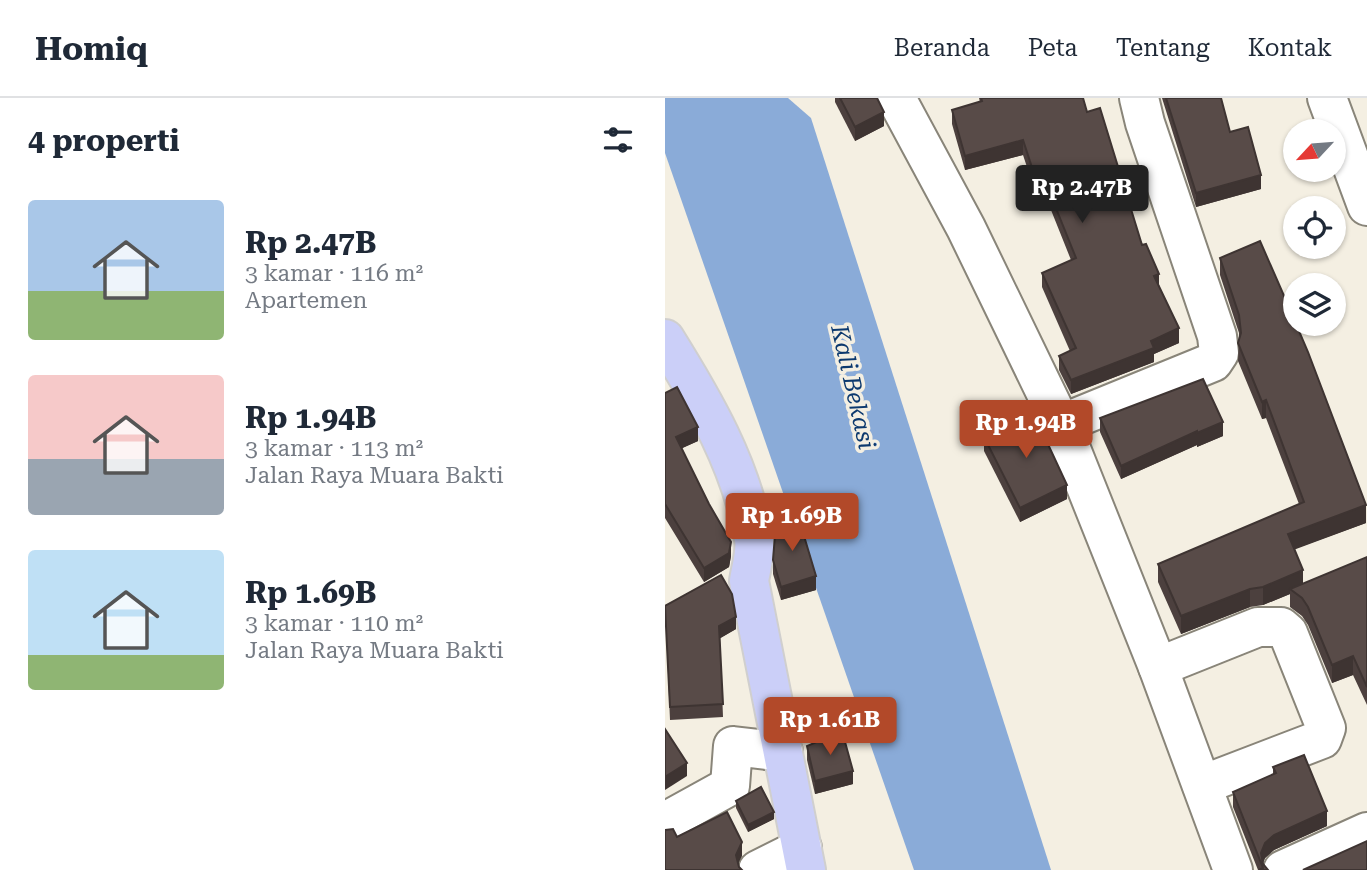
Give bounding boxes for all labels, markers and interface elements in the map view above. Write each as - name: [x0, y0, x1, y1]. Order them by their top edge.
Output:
- text: Homiq: [35, 29, 148, 68]
- text: Beranda: [894, 34, 990, 62]
- text: Peta: [1028, 34, 1078, 62]
- text: Tentang: [1116, 34, 1210, 62]
- text: Kontak: [1248, 34, 1332, 62]
- north arrow: [1283, 119, 1346, 182]
- map controls: [1283, 119, 1346, 336]
- icon: filters: [599, 121, 637, 159]
- text: 4 properti: [28, 123, 179, 158]
- pin: Rp 2.47B: [1010, 166, 1154, 225]
- text: Rp 2.47B: [1032, 174, 1132, 201]
- button: locate: [1283, 196, 1346, 259]
- text: Rp 2.47B: [245, 225, 377, 260]
- icon: home: [84, 228, 168, 312]
- text: 3 kamar · 116 m²: [245, 260, 423, 287]
- button: layers: [1283, 273, 1346, 336]
- text: Apartemen: [245, 287, 367, 314]
- water label: Kali Bekasi: [825, 321, 881, 452]
- text: Rp 1.94B: [245, 400, 377, 435]
- pin: Rp 1.94B: [954, 400, 1098, 460]
- icon: home: [84, 403, 168, 487]
- text: Rp 1.94B: [976, 409, 1076, 436]
- text: 3 kamar · 113 m²: [245, 435, 423, 462]
- text: Jalan Raya Muara Bakti: [245, 462, 504, 489]
- pin: Rp 1.69B: [720, 494, 864, 553]
- text: Rp 1.69B: [742, 502, 842, 529]
- text: Rp 1.69B: [245, 575, 377, 610]
- icon: home: [84, 578, 168, 662]
- text: 3 kamar · 110 m²: [245, 610, 423, 637]
- text: Jalan Raya Muara Bakti: [245, 637, 504, 664]
- pin: Rp 1.61B: [758, 698, 902, 757]
- text: Rp 1.61B: [780, 706, 880, 733]

